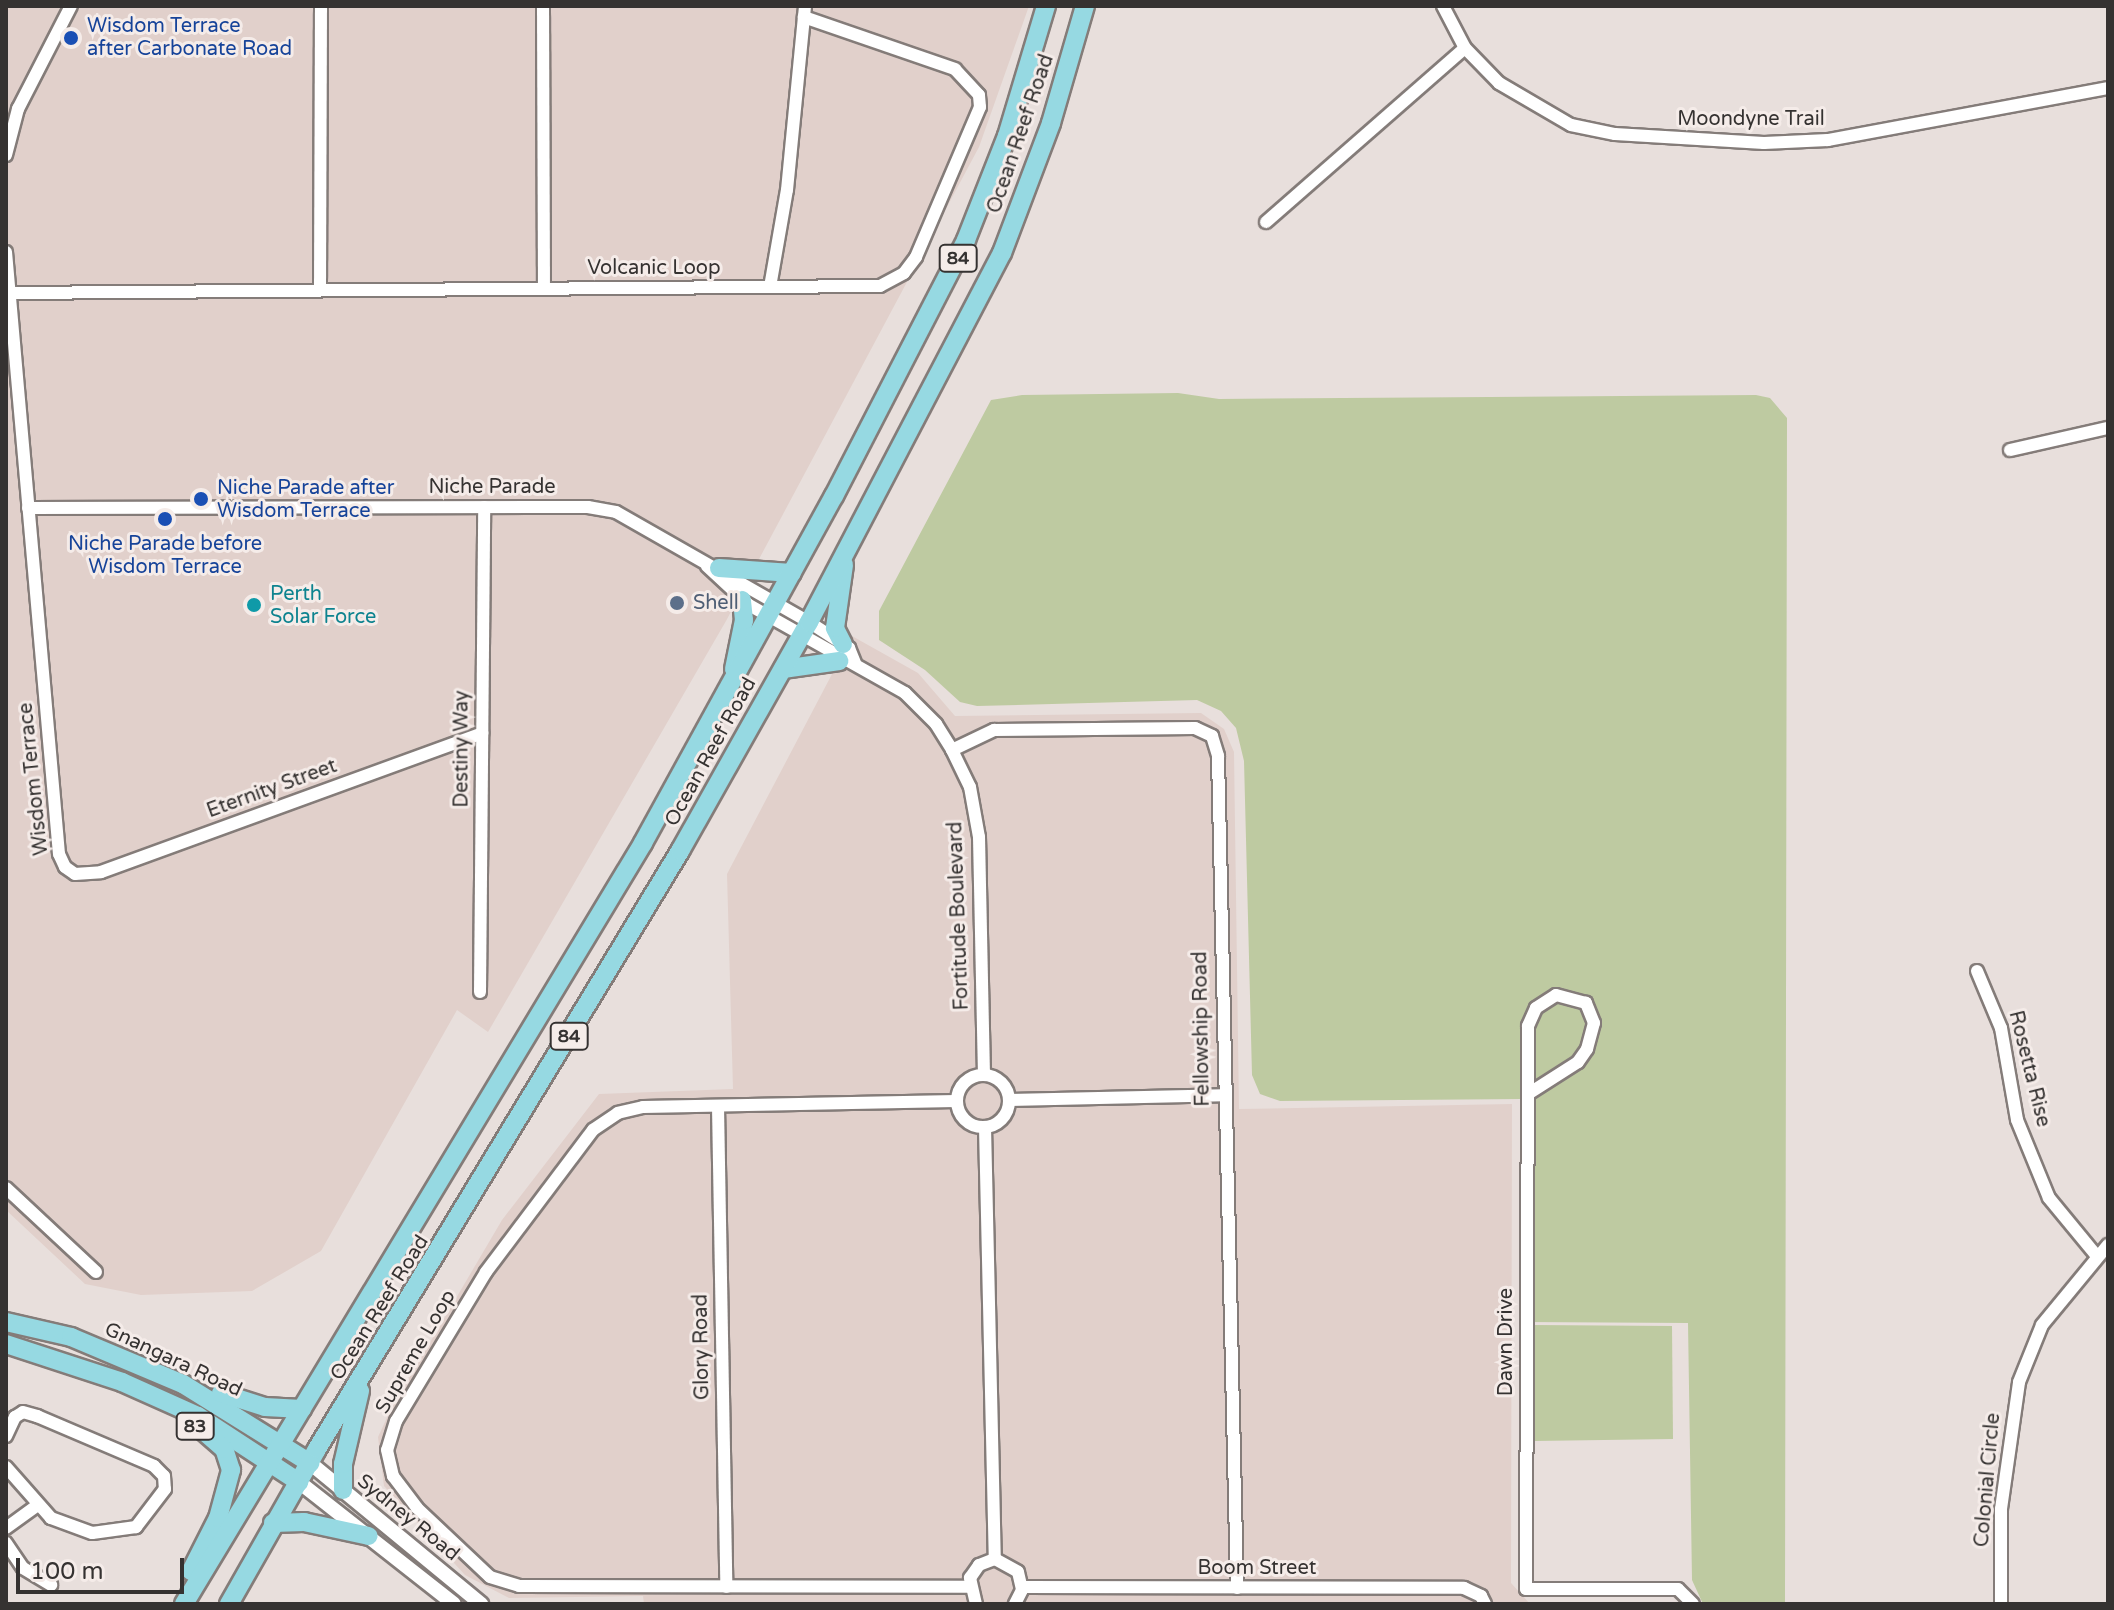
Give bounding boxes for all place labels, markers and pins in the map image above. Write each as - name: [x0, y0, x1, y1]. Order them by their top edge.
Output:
- place label: Wisdom Terrace after Carbonate Road: [87, 14, 292, 61]
- marker: Wisdom Terrace after Carbonate Road: [62, 29, 80, 47]
- place label: Niche Parade after Wisdom Terrace: [217, 476, 394, 523]
- marker: Niche Parade after Wisdom Terrace: [192, 490, 210, 508]
- marker: Niche Parade before Wisdom Terrace: [156, 510, 174, 528]
- place label: Niche Parade before Wisdom Terrace: [68, 532, 262, 579]
- place label: Perth Solar Force: [270, 582, 376, 629]
- place label: Shell: [693, 591, 739, 615]
- marker: Shell: [668, 594, 686, 612]
- marker: Perth Solar Force: [245, 596, 263, 614]

